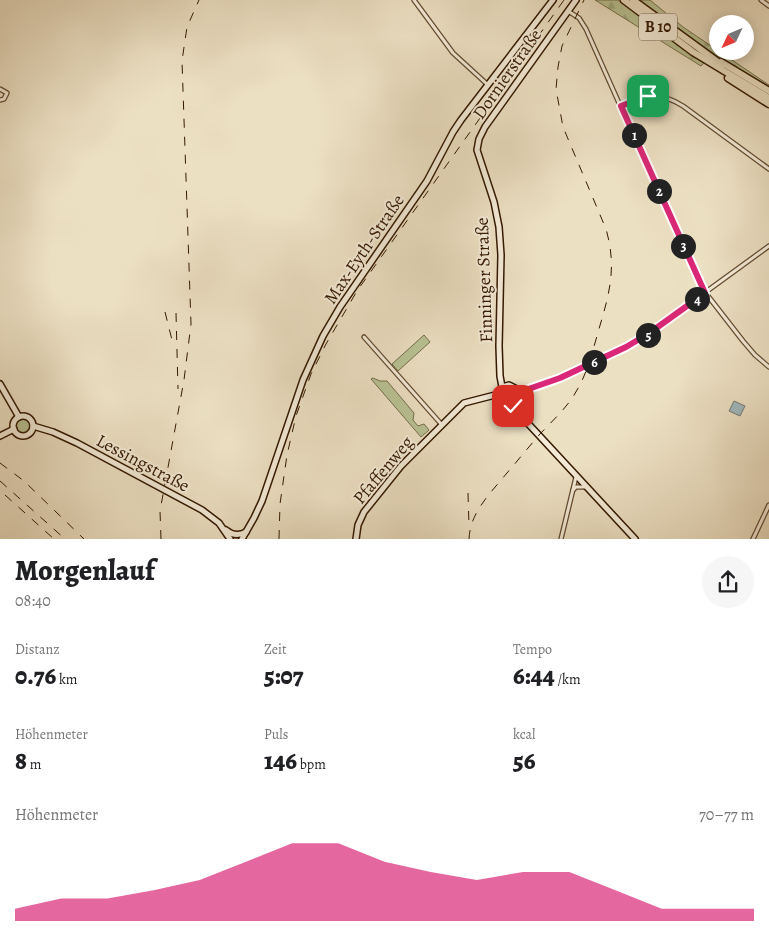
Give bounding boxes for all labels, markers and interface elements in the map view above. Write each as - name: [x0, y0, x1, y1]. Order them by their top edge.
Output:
- road number: B 10: [639, 14, 677, 41]
- north arrow: [709, 15, 754, 60]
- map controls: [709, 15, 754, 60]
- street label: Dornierstraße: [467, 24, 547, 124]
- pin: [627, 75, 669, 117]
- icon: arrive: [634, 82, 662, 110]
- pin: 1: [622, 122, 646, 148]
- text: 1: [632, 126, 637, 145]
- pin: 2: [646, 178, 672, 204]
- text: 2: [656, 182, 663, 201]
- street label: Max-Eyth-Straße: [318, 189, 410, 309]
- street label: Finninger Straße: [470, 217, 498, 343]
- pin: 3: [670, 234, 696, 258]
- text: 3: [680, 237, 687, 256]
- pin: 4: [684, 286, 710, 312]
- text: 4: [694, 290, 701, 309]
- pin: 5: [636, 322, 660, 348]
- text: 5: [646, 326, 651, 345]
- pin: 6: [582, 350, 606, 374]
- text: 6: [591, 353, 598, 372]
- pin: [492, 385, 534, 427]
- icon: check: [499, 392, 527, 420]
- street label: Lessingstraße: [92, 428, 194, 498]
- street label: Pfaffenweg: [347, 431, 419, 509]
- text: Morgenlauf: [15, 552, 155, 590]
- button: share: [702, 556, 754, 608]
- text: 08:40: [15, 590, 51, 612]
- text: Distanz: [15, 640, 60, 659]
- text: Zeit: [264, 640, 287, 659]
- text: Tempo: [513, 640, 552, 659]
- text: 0.76: [15, 659, 56, 693]
- text: 5:07: [264, 659, 304, 693]
- text: 6:44: [513, 659, 555, 693]
- text: km: [56, 670, 78, 689]
- text: /km: [555, 670, 581, 689]
- text: Höhenmeter: [15, 725, 88, 744]
- text: Puls: [264, 725, 288, 744]
- text: kcal: [513, 725, 535, 744]
- text: 8: [15, 744, 27, 778]
- text: 146: [264, 744, 297, 778]
- text: 56: [513, 744, 535, 778]
- text: m: [27, 755, 41, 774]
- text: bpm: [297, 755, 326, 774]
- text: Höhenmeter: [15, 804, 98, 826]
- text: 70–77 m: [699, 804, 754, 826]

